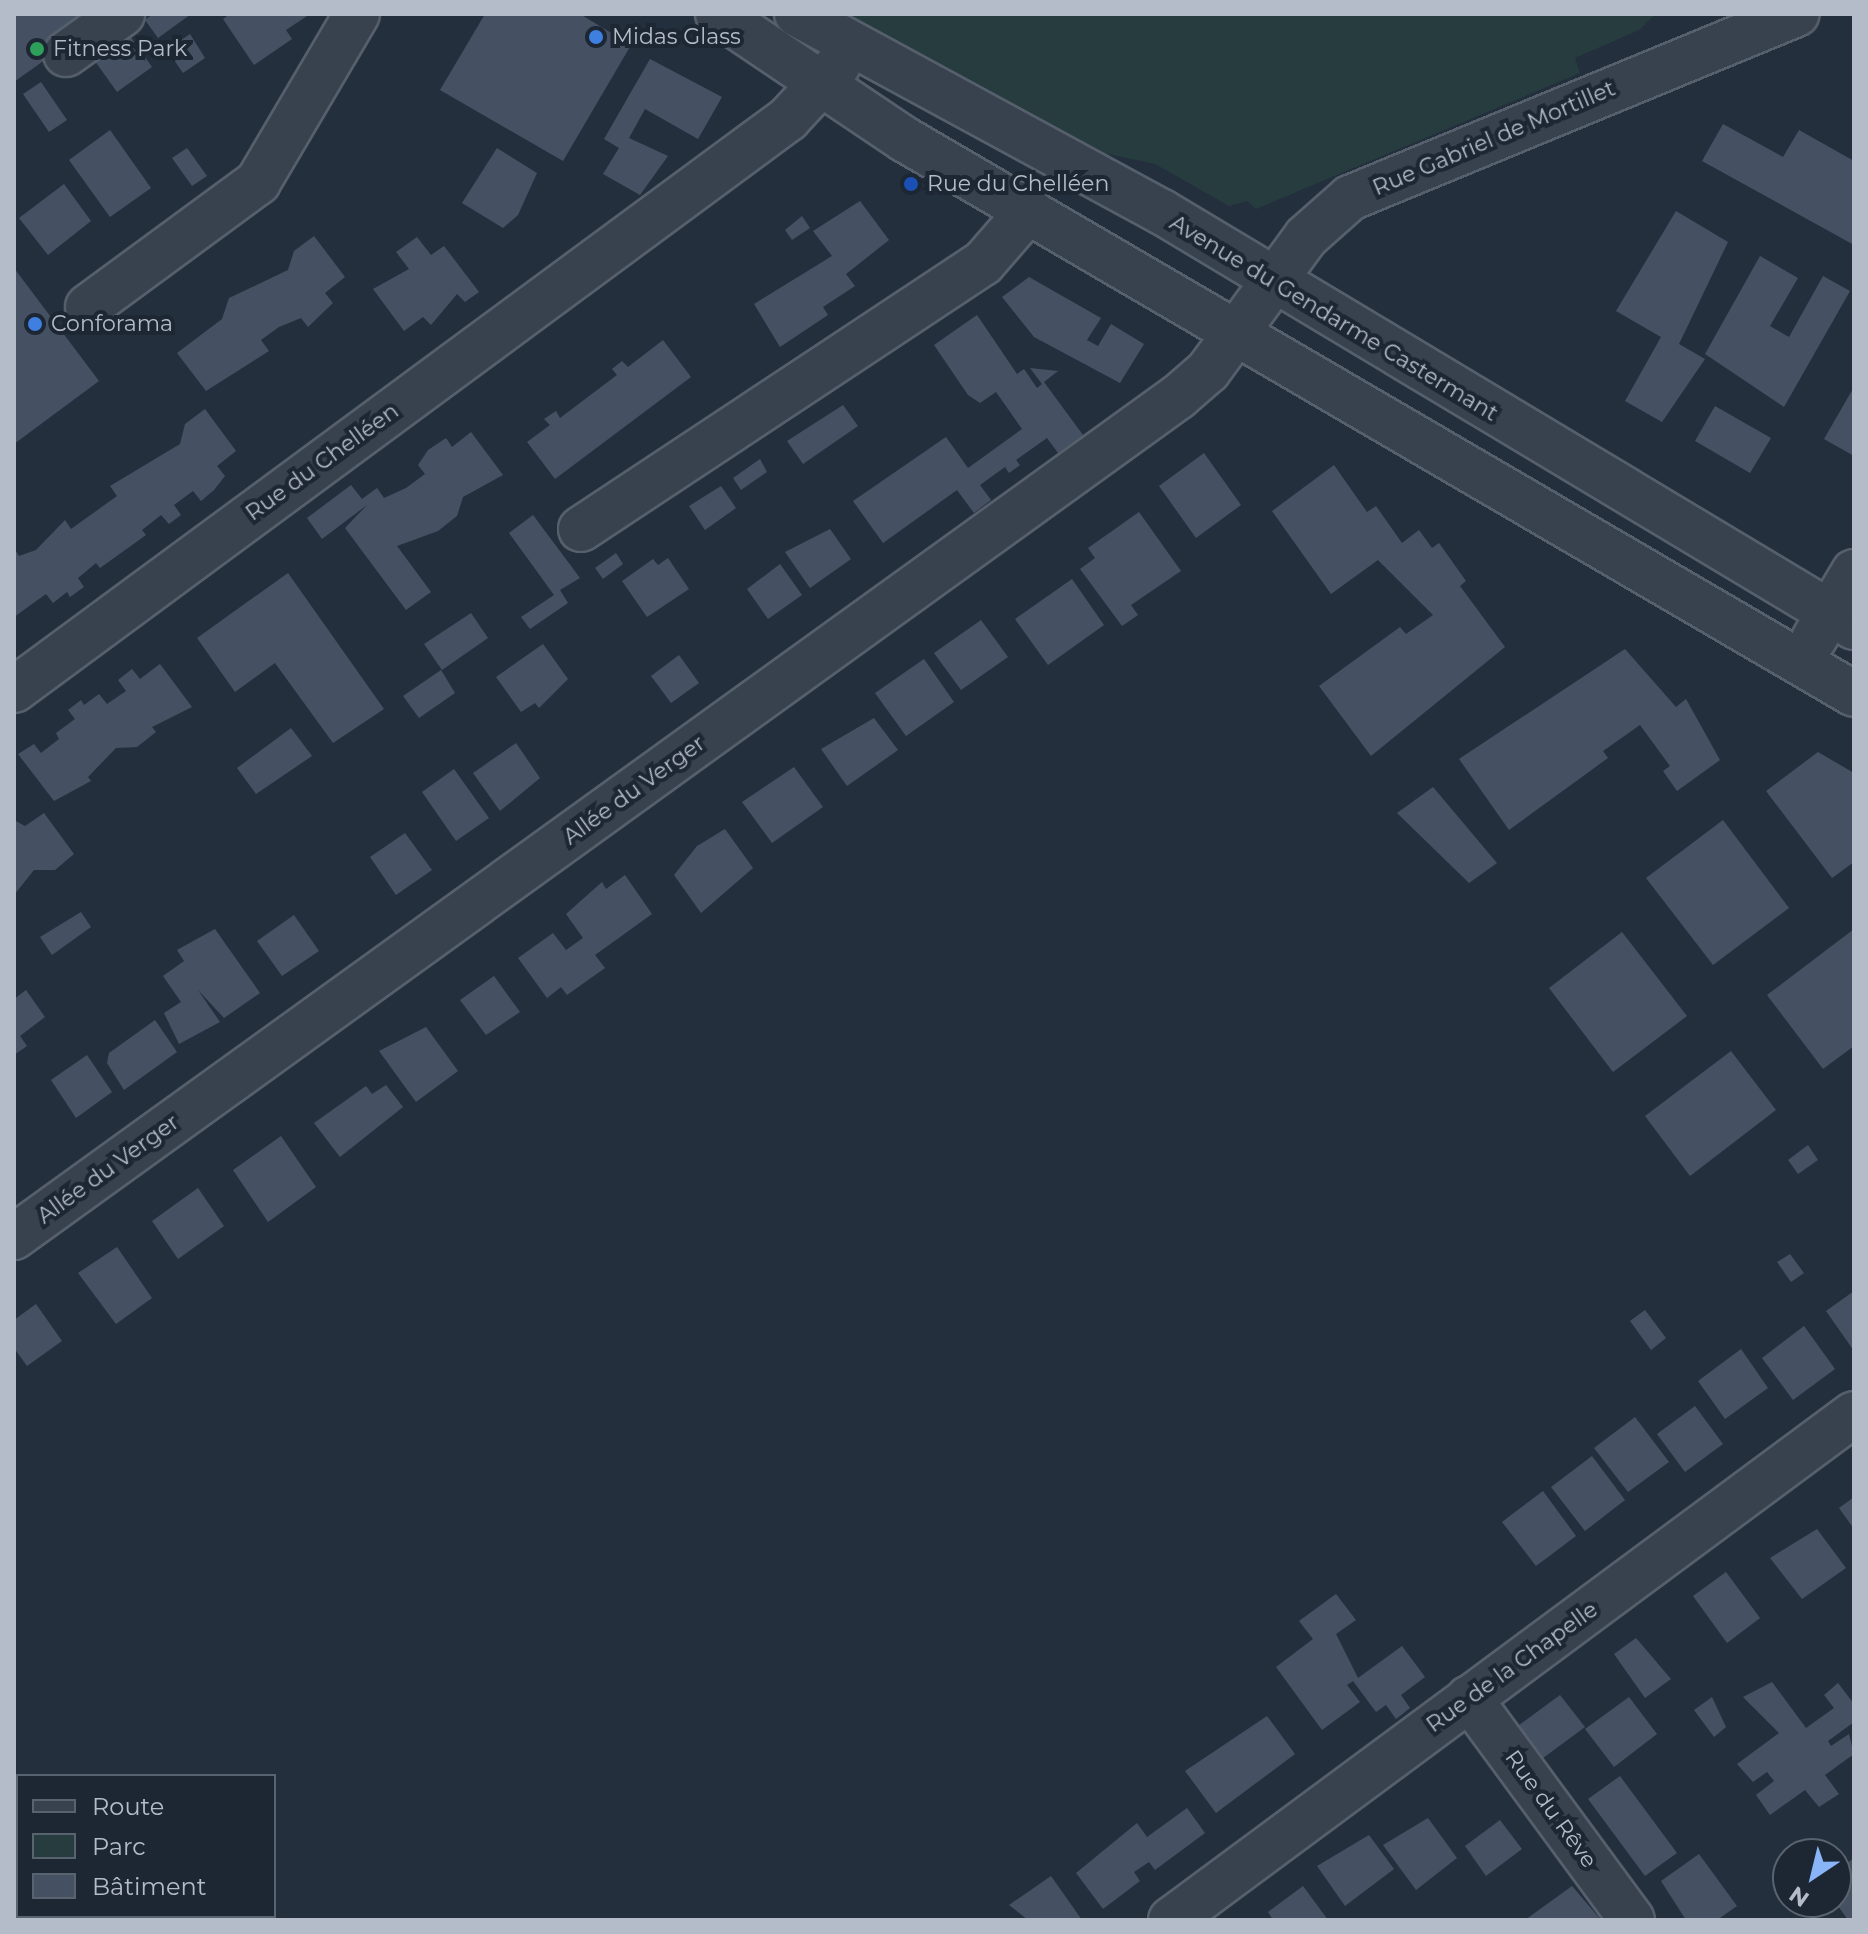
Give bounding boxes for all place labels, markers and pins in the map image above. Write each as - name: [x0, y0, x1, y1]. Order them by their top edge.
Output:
- place label: Midas Glass: [612, 24, 741, 50]
- marker: Midas Glass: [587, 28, 605, 46]
- place label: Fitness Park: [53, 36, 187, 62]
- marker: Fitness Park: [28, 40, 46, 58]
- place label: Rue du Chelléen: [927, 171, 1109, 197]
- marker: Rue du Chelléen: [902, 175, 920, 193]
- place label: Conforama: [51, 311, 173, 337]
- marker: Conforama: [26, 315, 44, 333]

